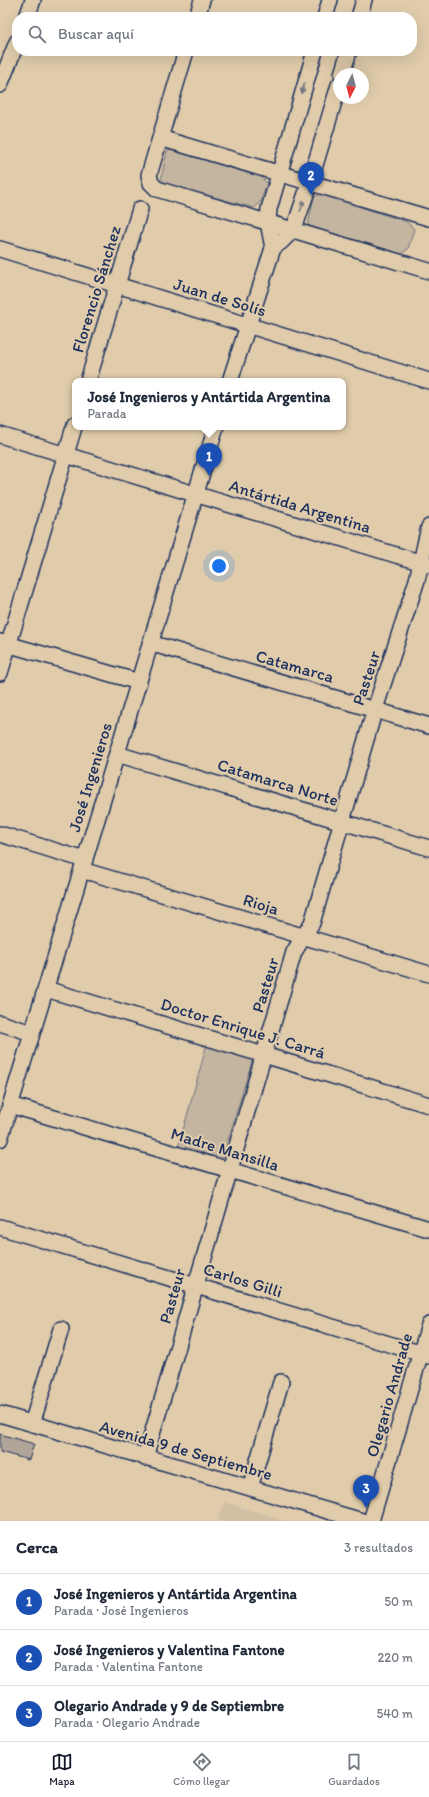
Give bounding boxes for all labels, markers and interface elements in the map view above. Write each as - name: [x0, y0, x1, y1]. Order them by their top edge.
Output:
- search box: [12, 12, 417, 56]
- icon: search: [26, 23, 48, 45]
- text: Buscar aquí: [58, 25, 134, 43]
- north arrow: [333, 68, 369, 104]
- one-way arrow: [300, 83, 306, 95]
- pin: 2: [298, 162, 324, 195]
- one-way arrow: [299, 200, 305, 212]
- street label: Florencio Sánchez: [67, 223, 125, 355]
- street label: Juan de Solís: [171, 273, 269, 321]
- popup: [72, 378, 346, 430]
- text: José Ingenieros y Antártida Argentina: [88, 388, 330, 406]
- text: Parada: [88, 406, 127, 421]
- pin: 1: [196, 443, 222, 476]
- street label: Antártida Argentina: [227, 475, 373, 537]
- your location: [209, 556, 229, 576]
- street label: Catamarca: [254, 645, 337, 687]
- street label: Pasteur: [348, 648, 384, 708]
- street label: José Ingenieros: [64, 720, 116, 834]
- street label: Catamarca Norte: [215, 754, 341, 810]
- street label: Rioja: [241, 889, 281, 919]
- street label: Pasteur: [247, 955, 283, 1015]
- street label: Doctor Enrique J. Carrá: [158, 993, 328, 1063]
- street label: Madre Mansilla: [169, 1123, 281, 1175]
- street label: Carlos Gilli: [201, 1259, 285, 1301]
- street label: Pasteur: [155, 1266, 189, 1326]
- street label: Olegario Andrade: [362, 1331, 416, 1459]
- street label: Avenida 9 de Septiembre: [97, 1416, 275, 1484]
- pin: 3: [353, 1475, 379, 1508]
- text: Cerca: [16, 1537, 58, 1557]
- text: 3 resultados: [344, 1540, 413, 1555]
- text: José Ingenieros y Antártida Argentina: [54, 1585, 297, 1603]
- text: 1: [26, 1594, 32, 1609]
- text: 50 m: [384, 1594, 413, 1609]
- text: Parada · José Ingenieros: [54, 1603, 189, 1618]
- text: José Ingenieros y Valentina Fantone: [54, 1641, 285, 1659]
- text: 2: [26, 1650, 32, 1665]
- text: 220 m: [377, 1650, 413, 1665]
- text: Parada · Valentina Fantone: [54, 1659, 203, 1674]
- text: Olegario Andrade y 9 de Septiembre: [54, 1697, 284, 1715]
- text: 3: [25, 1706, 33, 1721]
- text: 540 m: [376, 1706, 413, 1721]
- text: Parada · Olegario Andrade: [54, 1715, 200, 1730]
- tab: Mapa: [49, 1751, 75, 1788]
- tab: Cómo llegar: [173, 1751, 230, 1788]
- tab: Guardados: [328, 1751, 380, 1788]

